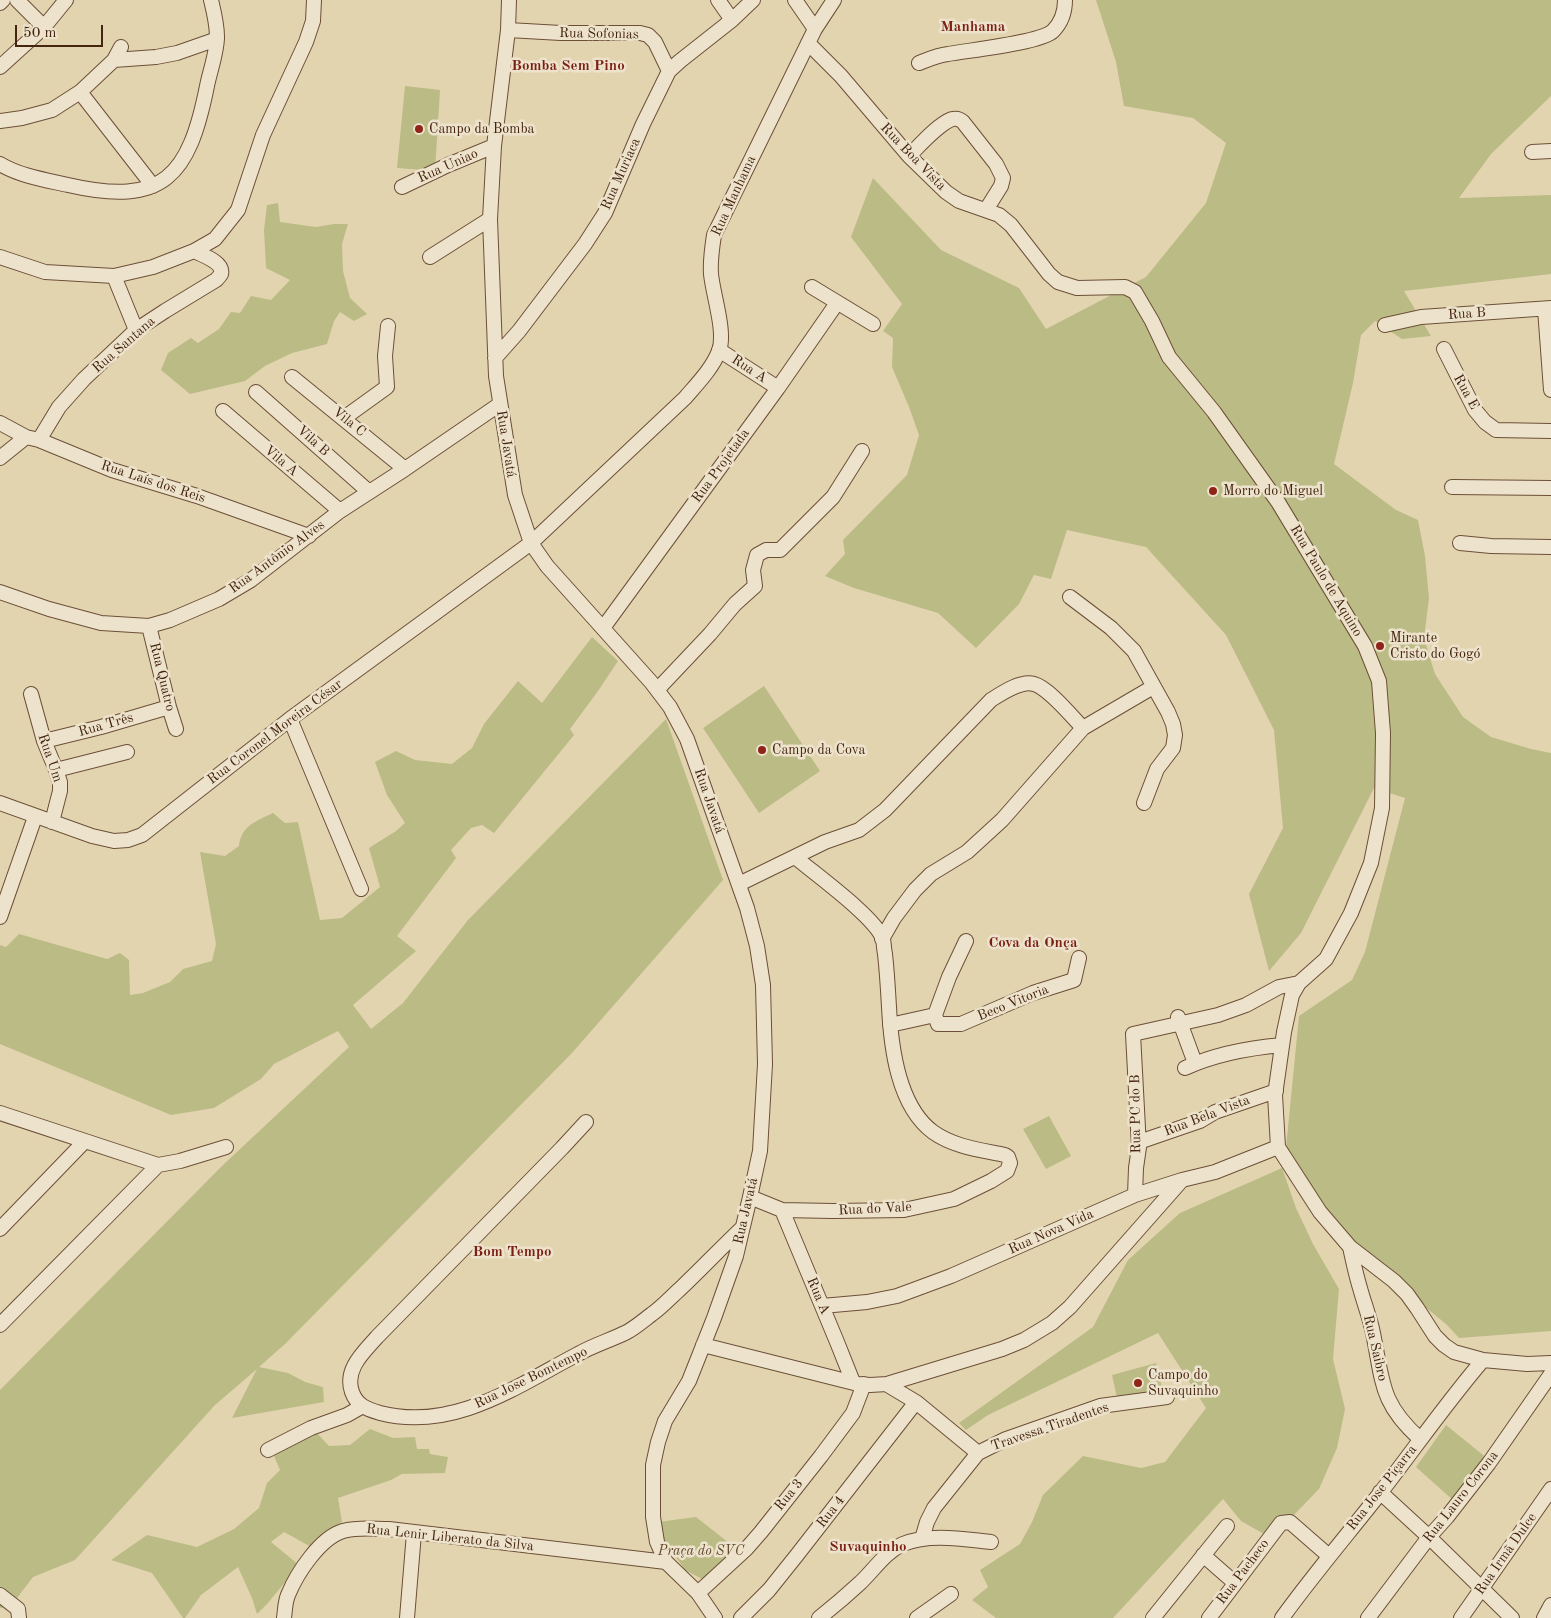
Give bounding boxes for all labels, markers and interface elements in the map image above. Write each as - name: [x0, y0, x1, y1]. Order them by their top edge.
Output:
- scale bar: [18, 15, 105, 47]
- district label: Manhama: [941, 18, 1005, 36]
- street label: Rua Sofonias: [559, 25, 639, 43]
- text: 50 m: [23, 26, 57, 41]
- district label: Bomba Sem Pino: [511, 57, 625, 75]
- street label: Rua Boa Vista: [877, 120, 949, 194]
- place label: Campo da Bomba: [429, 121, 534, 137]
- marker: Campo da Bomba: [413, 123, 425, 135]
- street label: Rua Muriaca: [598, 135, 644, 213]
- street label: Rua Uniao: [415, 145, 481, 187]
- street label: Rua Manhama: [708, 153, 760, 239]
- street label: Rua B: [1447, 304, 1487, 324]
- street label: Rua Santana: [89, 313, 159, 377]
- street label: Rua A: [728, 351, 770, 387]
- street label: Rua E: [1449, 371, 1483, 413]
- street label: Vila C: [329, 404, 369, 440]
- street label: Rua Javatá: [492, 409, 520, 479]
- street label: Vila B: [293, 422, 333, 460]
- street label: Rua Projetada: [688, 426, 754, 506]
- street label: Vila A: [261, 442, 301, 480]
- street label: Rua Laís dos Reis: [99, 457, 207, 507]
- place label: Morro do Miguel: [1223, 483, 1323, 499]
- marker: Morro do Miguel: [1207, 485, 1219, 497]
- street label: Rua Antônio Alves: [226, 517, 328, 597]
- street label: Rua Paulo de Aquino: [1286, 522, 1366, 640]
- place label: Mirante Cristo do Gogó: [1390, 630, 1480, 662]
- marker: Mirante Cristo do Gogó: [1374, 640, 1386, 652]
- street label: Rua Quatro: [145, 641, 179, 713]
- street label: Rua Coronel Moreira César: [204, 676, 346, 788]
- street label: Rua Três: [76, 709, 136, 741]
- street label: Rua Um: [34, 731, 66, 785]
- place label: Campo da Cova: [772, 742, 865, 758]
- marker: Campo da Cova: [756, 744, 768, 756]
- street label: Rua Javatá: [690, 766, 728, 836]
- district label: Cova da Onça: [988, 934, 1078, 952]
- street label: Beco Vitoria: [975, 981, 1051, 1025]
- street label: Rua PC do B: [1127, 1074, 1145, 1154]
- street label: Rua Bela Vista: [1162, 1092, 1252, 1140]
- street label: Rua Javatá: [730, 1176, 762, 1246]
- street label: Rua do Vale: [838, 1199, 912, 1219]
- street label: Rua Nova Vida: [1006, 1206, 1096, 1258]
- district label: Bom Tempo: [473, 1243, 551, 1261]
- street label: Rua A: [803, 1275, 833, 1317]
- street label: Rua Saibro: [1359, 1313, 1391, 1383]
- street label: Rua Jose Bomtempo: [472, 1343, 590, 1413]
- place label: Campo do Suvaquinho: [1148, 1367, 1218, 1400]
- marker: Campo do Suvaquinho: [1132, 1377, 1144, 1389]
- street label: Travessa Tiradentes: [989, 1399, 1111, 1455]
- street label: Rua Jose Piçarra: [1343, 1442, 1421, 1534]
- street label: Rua Lauro Corona: [1420, 1448, 1502, 1546]
- street label: Rua 3: [771, 1476, 807, 1514]
- street label: Rua 4: [813, 1492, 849, 1532]
- street label: Rua Irmã Dulce: [1472, 1510, 1540, 1598]
- street label: Rua Lenir Liberato da Silva: [365, 1521, 535, 1555]
- street label: Rua Pacheco: [1213, 1536, 1273, 1608]
- district label: Suvaquinho: [829, 1538, 907, 1556]
- park label: Praça do SVC: [658, 1543, 744, 1559]

